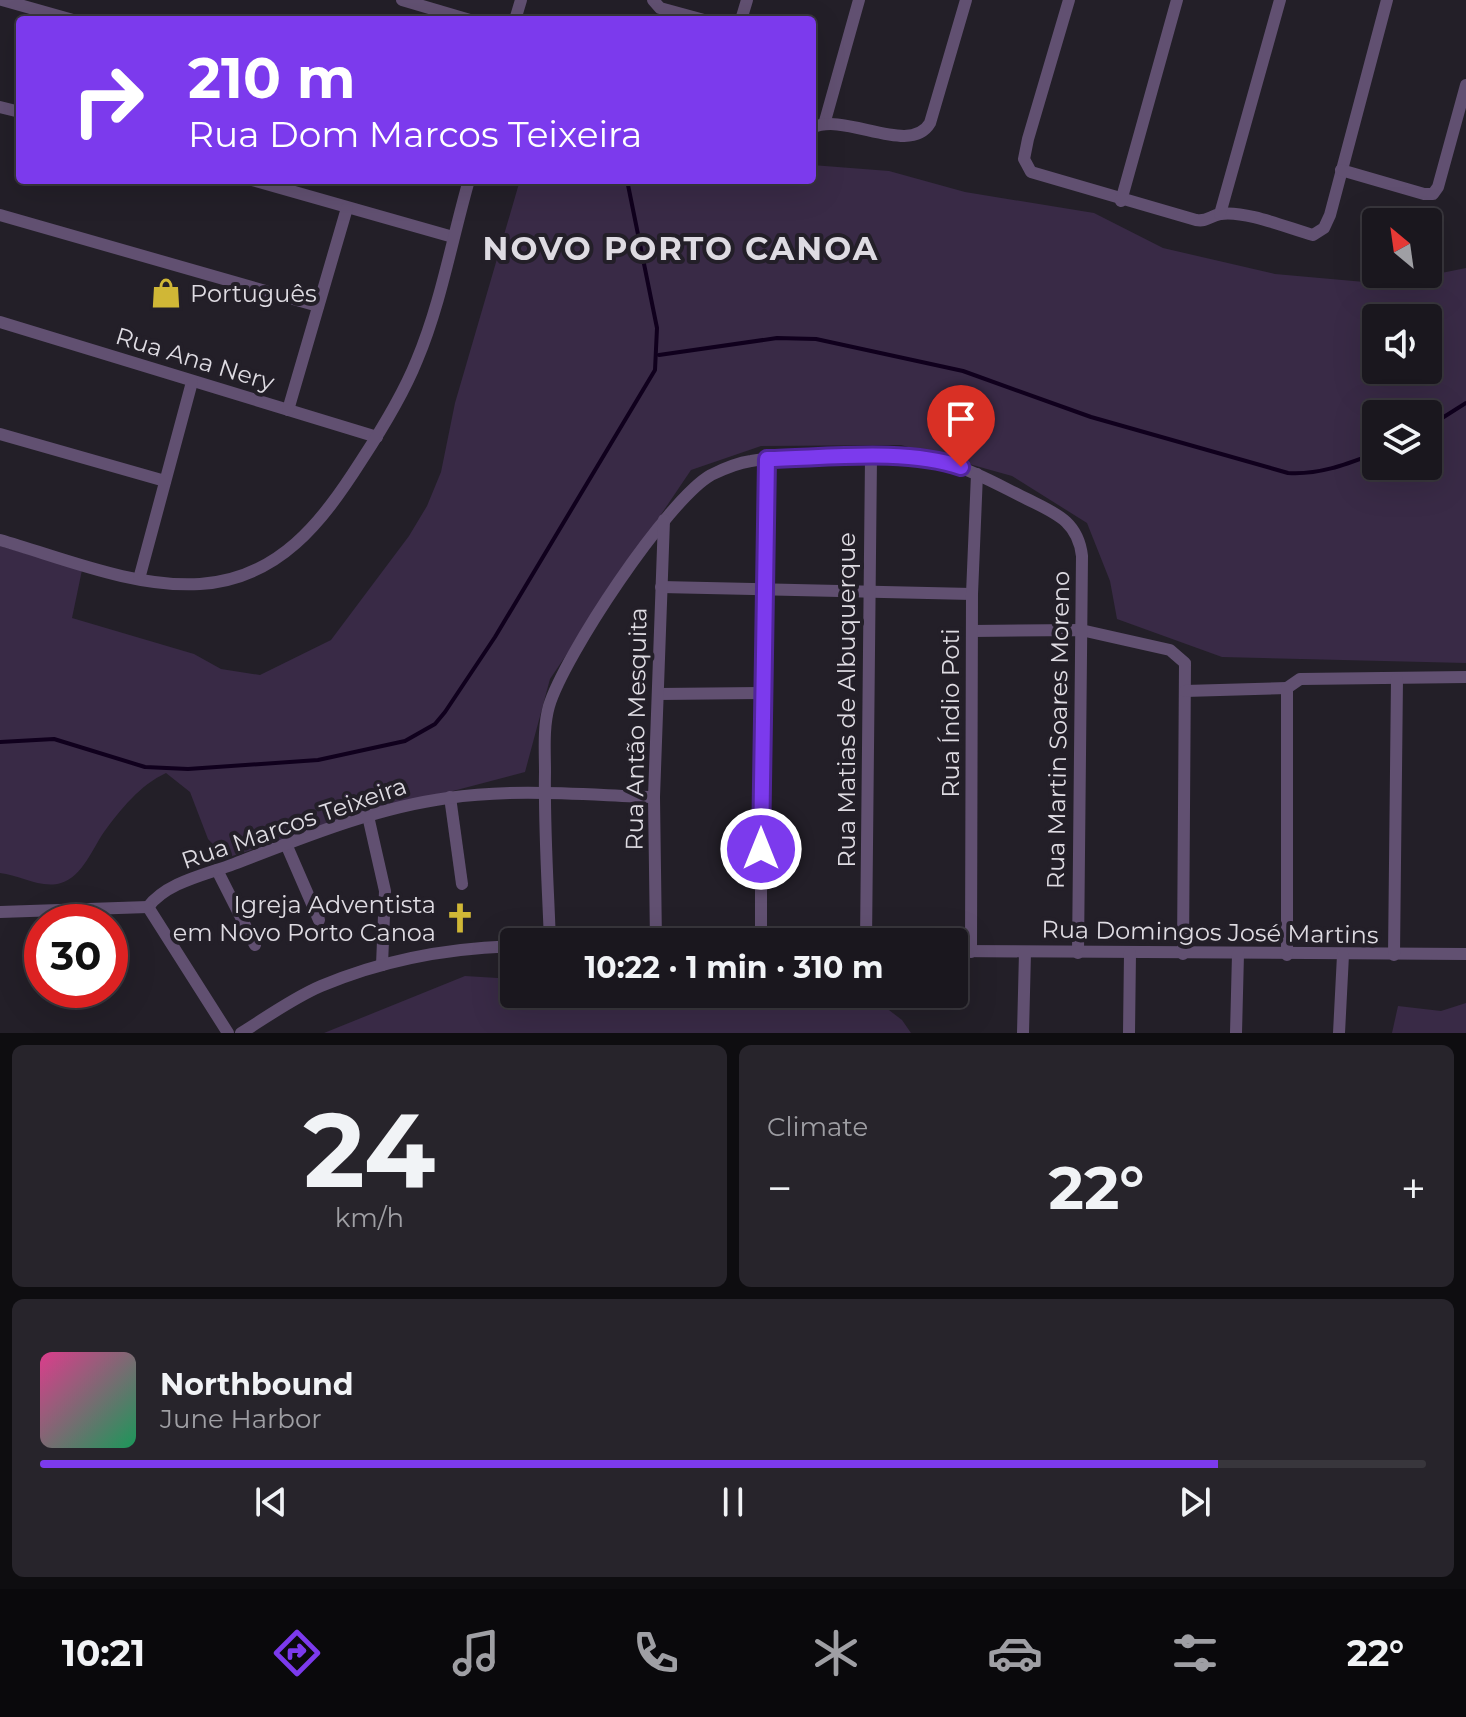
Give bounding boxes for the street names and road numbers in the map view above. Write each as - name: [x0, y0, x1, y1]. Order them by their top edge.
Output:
- street label: Rua Ana Nery: [112, 321, 278, 397]
- street label: Rua Matias de Albuquerque: [832, 532, 861, 868]
- street label: Rua Martin Soares Moreno: [1041, 571, 1075, 889]
- street label: Rua Antão Mesquita: [619, 607, 653, 851]
- street label: Rua Índio Poti: [936, 628, 965, 798]
- street label: Rua Marcos Teixeira: [178, 771, 410, 875]
- street label: Rua Domingos José Martins: [1041, 915, 1379, 949]

